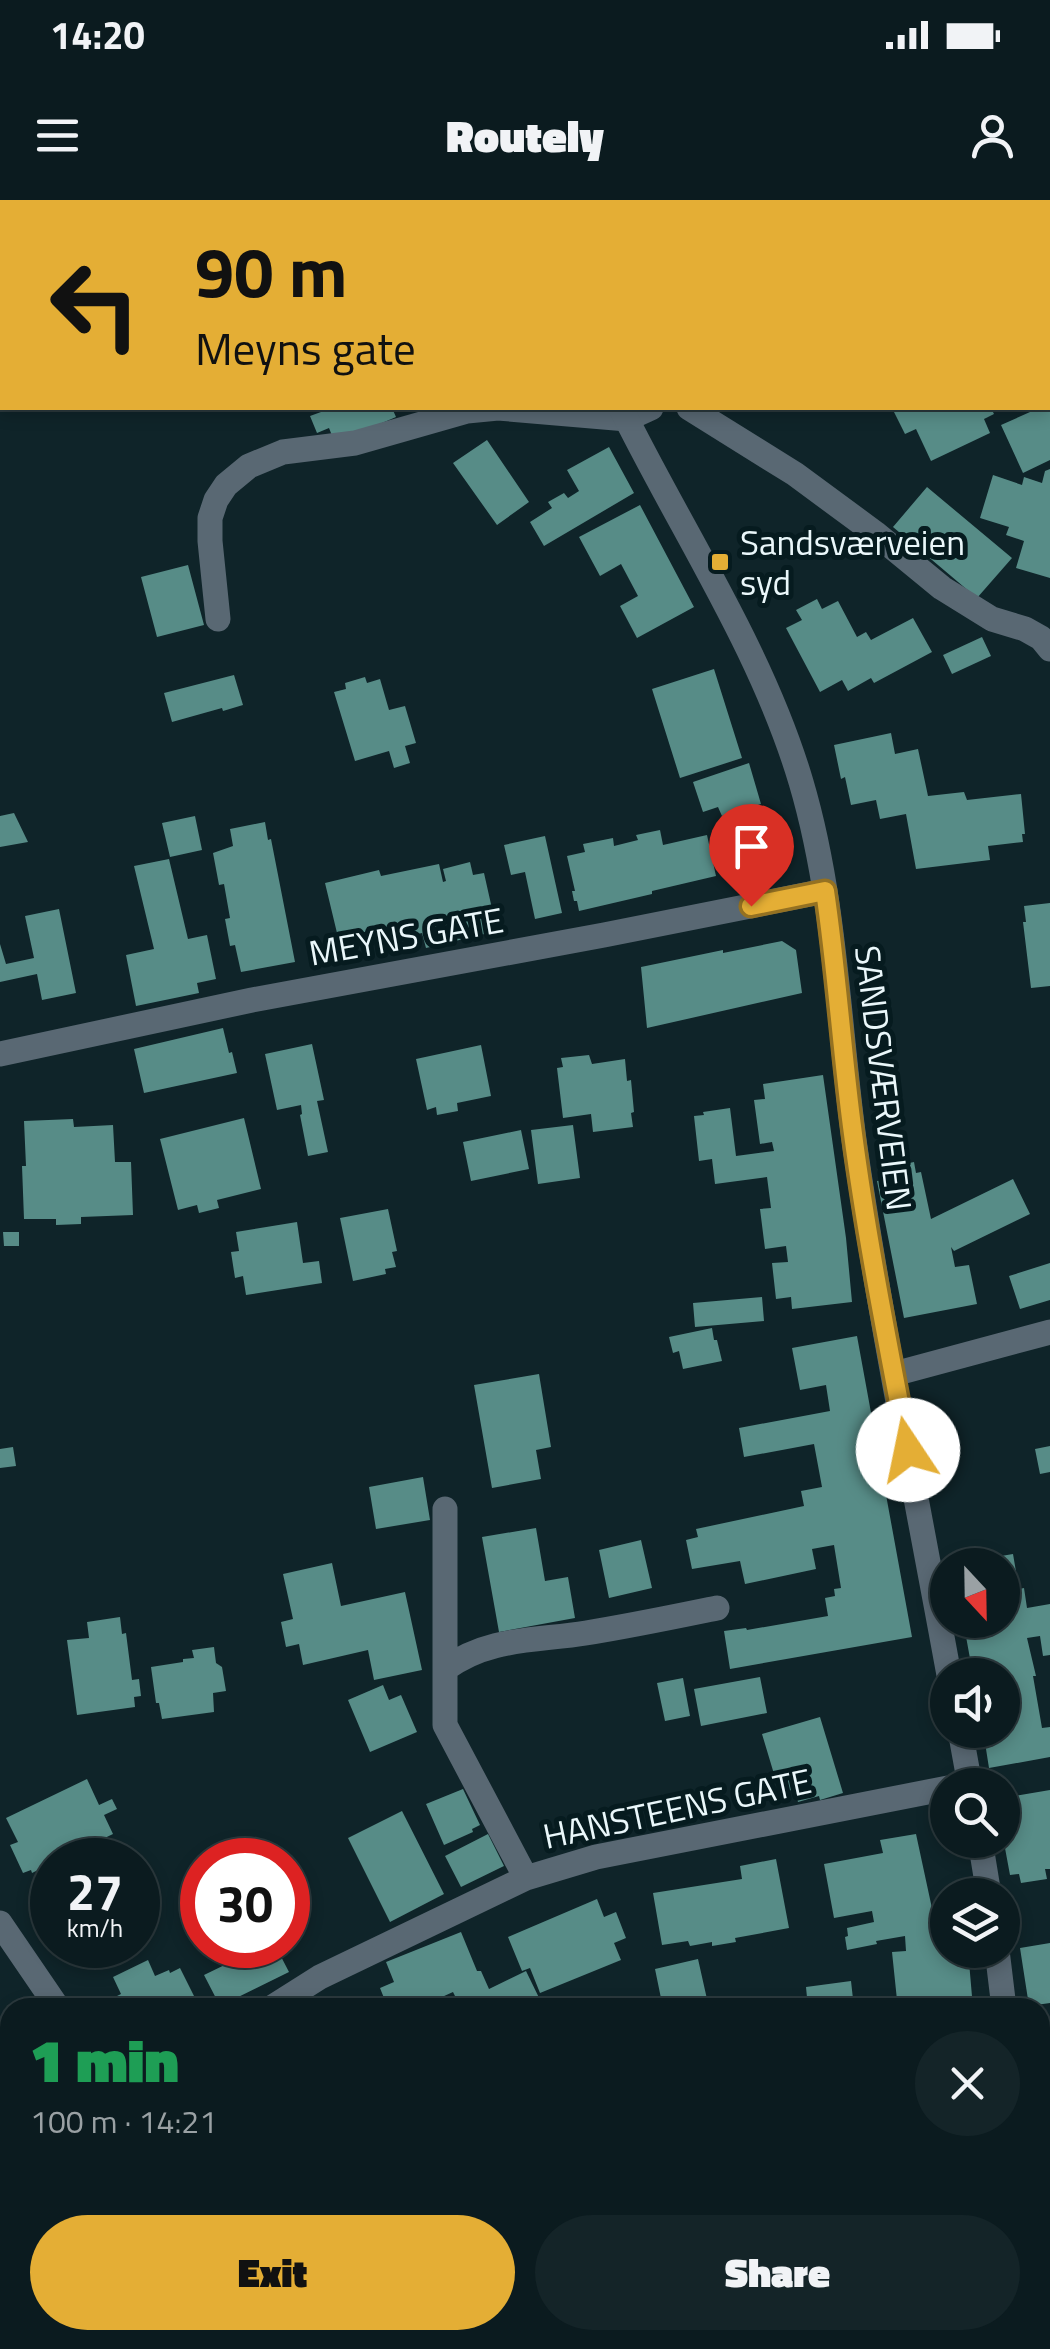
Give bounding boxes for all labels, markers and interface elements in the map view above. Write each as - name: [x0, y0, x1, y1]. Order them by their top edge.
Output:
- text: 14:20: [50, 6, 145, 64]
- text: Routely: [446, 101, 604, 169]
- icon: menu: [30, 108, 85, 163]
- icon: person: [965, 108, 1020, 163]
- text: 90 m: [195, 218, 348, 324]
- icon: left: [30, 240, 160, 370]
- text: Meyns gate: [195, 314, 416, 382]
- place label: Sandsværveien syd: [740, 515, 965, 609]
- marker: Sandsværveien syd: [709, 551, 731, 573]
- pin: [709, 804, 794, 907]
- icon: arrive: [724, 819, 779, 874]
- street label: MEYNS GATE: [305, 892, 507, 980]
- street label: SANDSVÆRVEIEN: [841, 942, 927, 1214]
- position arrow: [856, 1398, 960, 1502]
- north arrow: [930, 1548, 1020, 1638]
- map controls: [930, 1548, 1020, 1968]
- button: sound: [930, 1658, 1020, 1748]
- street label: HANSTEENS GATE: [538, 1753, 816, 1863]
- button: search: [930, 1768, 1020, 1858]
- speed limit sign: 30: [180, 1838, 310, 1968]
- text: 27: [67, 1853, 123, 1929]
- button: layers: [930, 1878, 1020, 1968]
- text: km/h: [67, 1909, 123, 1947]
- text: 1 min: [30, 2014, 179, 2105]
- button: close: [915, 2031, 1020, 2136]
- text: 100 m · 14:21: [30, 2097, 217, 2145]
- button: Exit: [30, 2215, 515, 2330]
- button: Share: [535, 2215, 1020, 2330]

